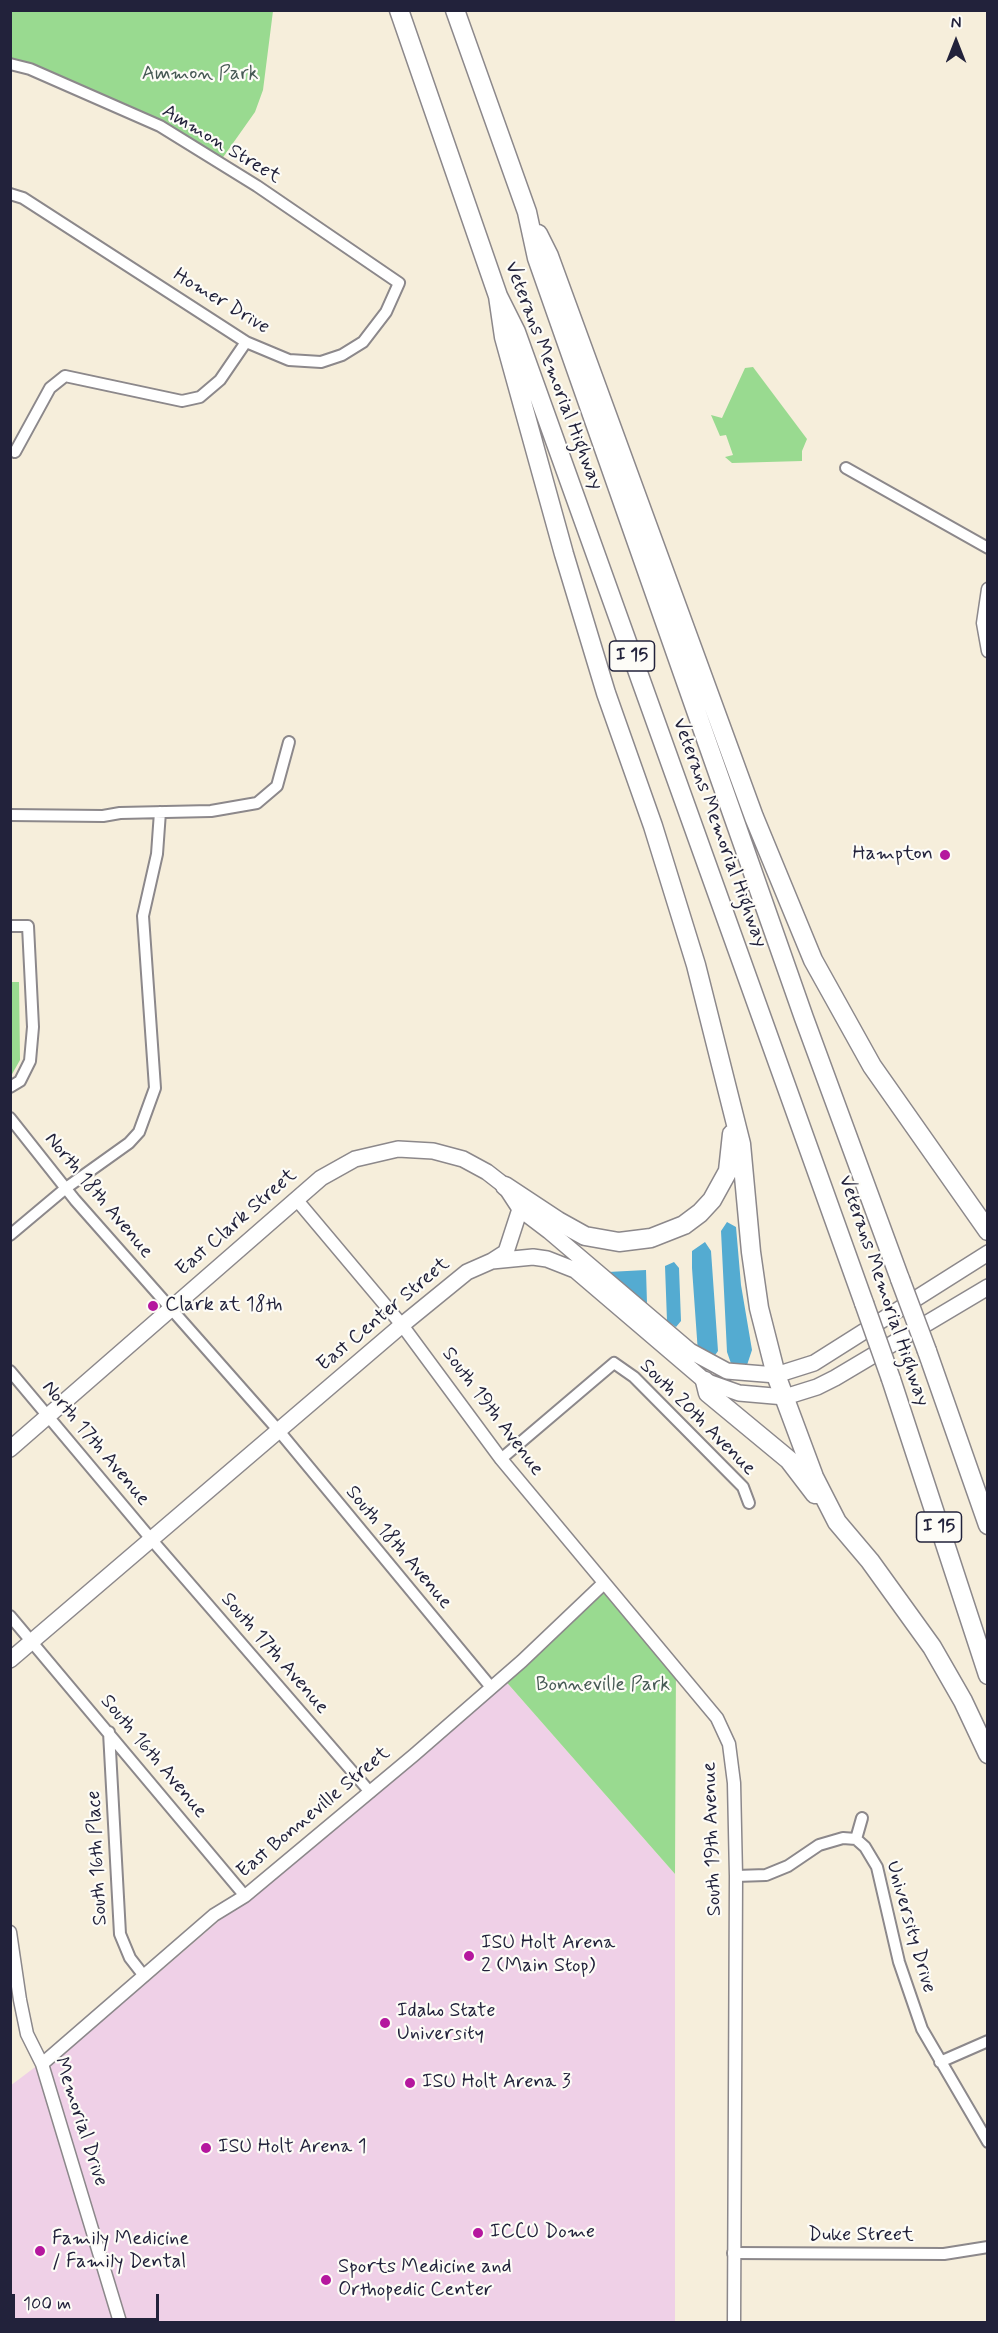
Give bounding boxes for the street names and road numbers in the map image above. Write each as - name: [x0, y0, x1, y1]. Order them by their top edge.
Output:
- street label: Ammon Street: [157, 100, 285, 190]
- street label: Veterans Memorial Highway: [498, 258, 608, 494]
- street label: Homer Drive: [168, 264, 274, 340]
- road number: I 15: [610, 641, 654, 671]
- street label: Veterans Memorial Highway: [666, 715, 772, 951]
- street label: North 18th Avenue: [38, 1128, 158, 1264]
- street label: East Clark Street: [172, 1164, 302, 1282]
- street label: Veterans Memorial Highway: [832, 1172, 934, 1410]
- street label: East Center Street: [313, 1253, 455, 1377]
- street label: South 19th Avenue: [436, 1343, 548, 1481]
- street label: South 20th Avenue: [634, 1355, 760, 1481]
- street label: North 17th Avenue: [36, 1377, 154, 1511]
- street label: South 18th Avenue: [339, 1481, 457, 1615]
- road number: I 15: [916, 1512, 962, 1542]
- street label: South 17th Avenue: [215, 1588, 333, 1720]
- street label: South 16th Avenue: [94, 1690, 212, 1824]
- street label: East Bonneville Street: [233, 1742, 395, 1884]
- street label: South 19th Avenue: [698, 1761, 728, 1917]
- street label: South 16th Place: [82, 1790, 114, 1926]
- street label: University Drive: [880, 1858, 940, 1996]
- street label: Memorial Drive: [48, 2055, 112, 2189]
- street label: Duke Street: [808, 2224, 914, 2248]

